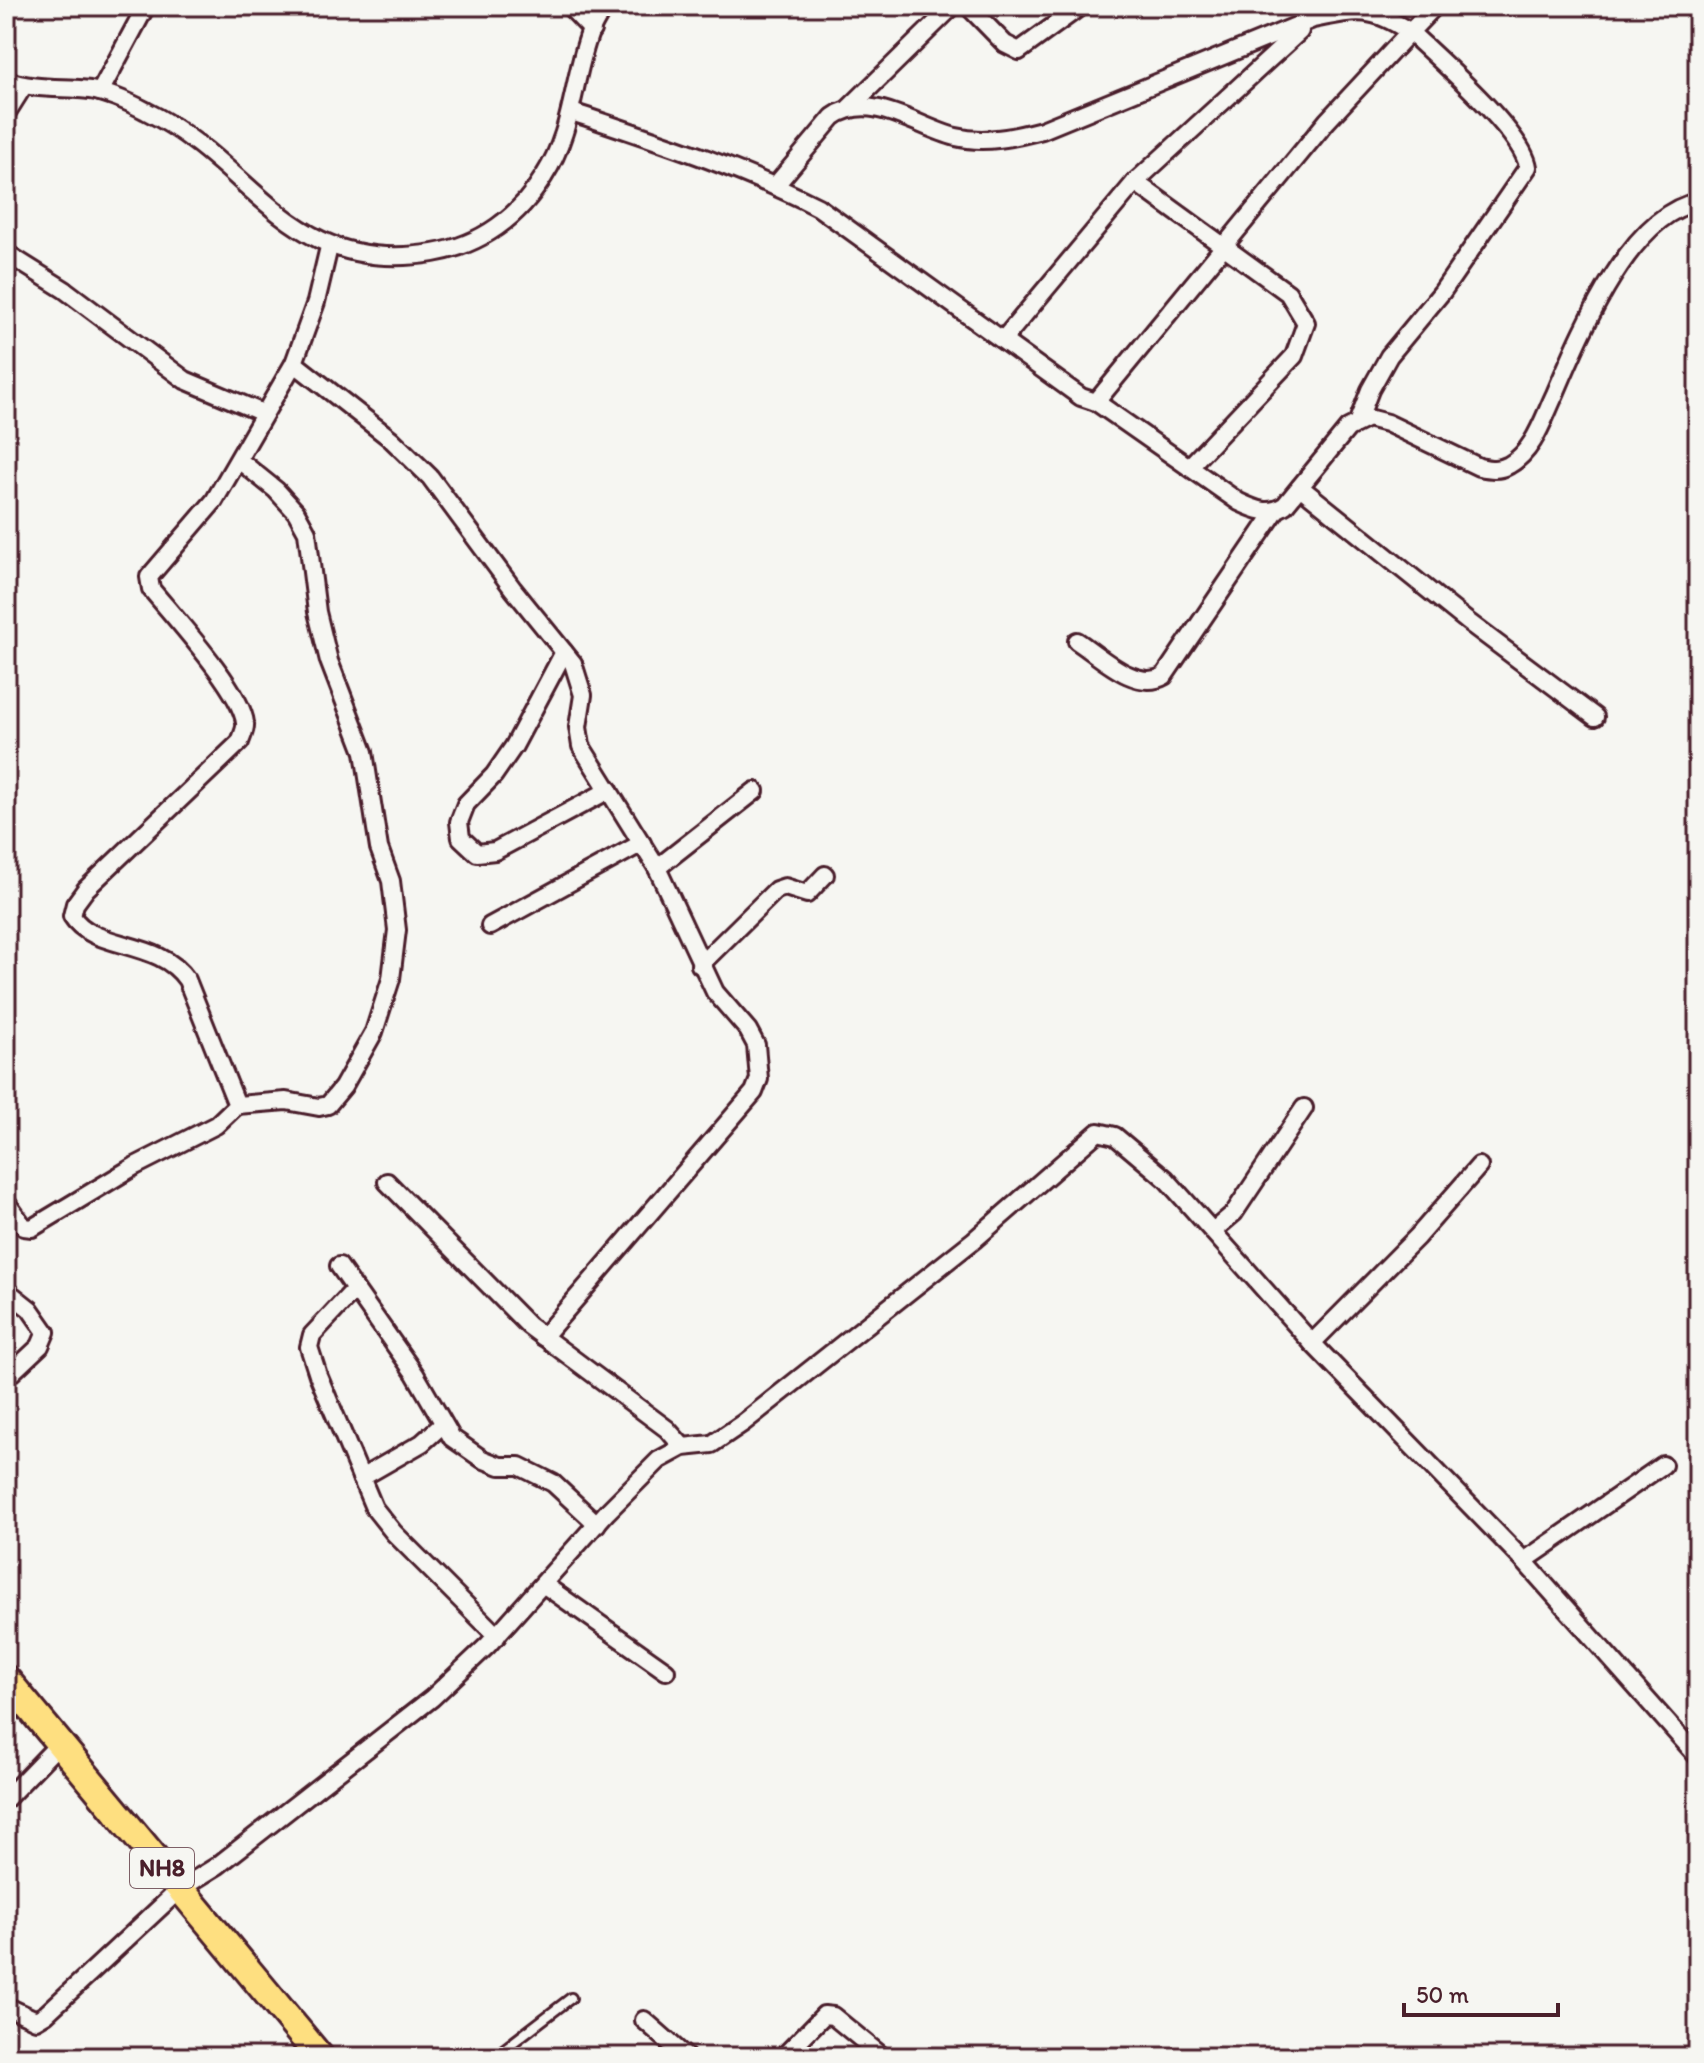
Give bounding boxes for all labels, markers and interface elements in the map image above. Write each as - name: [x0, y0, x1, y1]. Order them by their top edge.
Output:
- road number: NH8: [130, 1848, 194, 1888]
- scale bar: [1404, 1967, 1558, 2017]
- text: 50 m: [1416, 1980, 1469, 2009]

